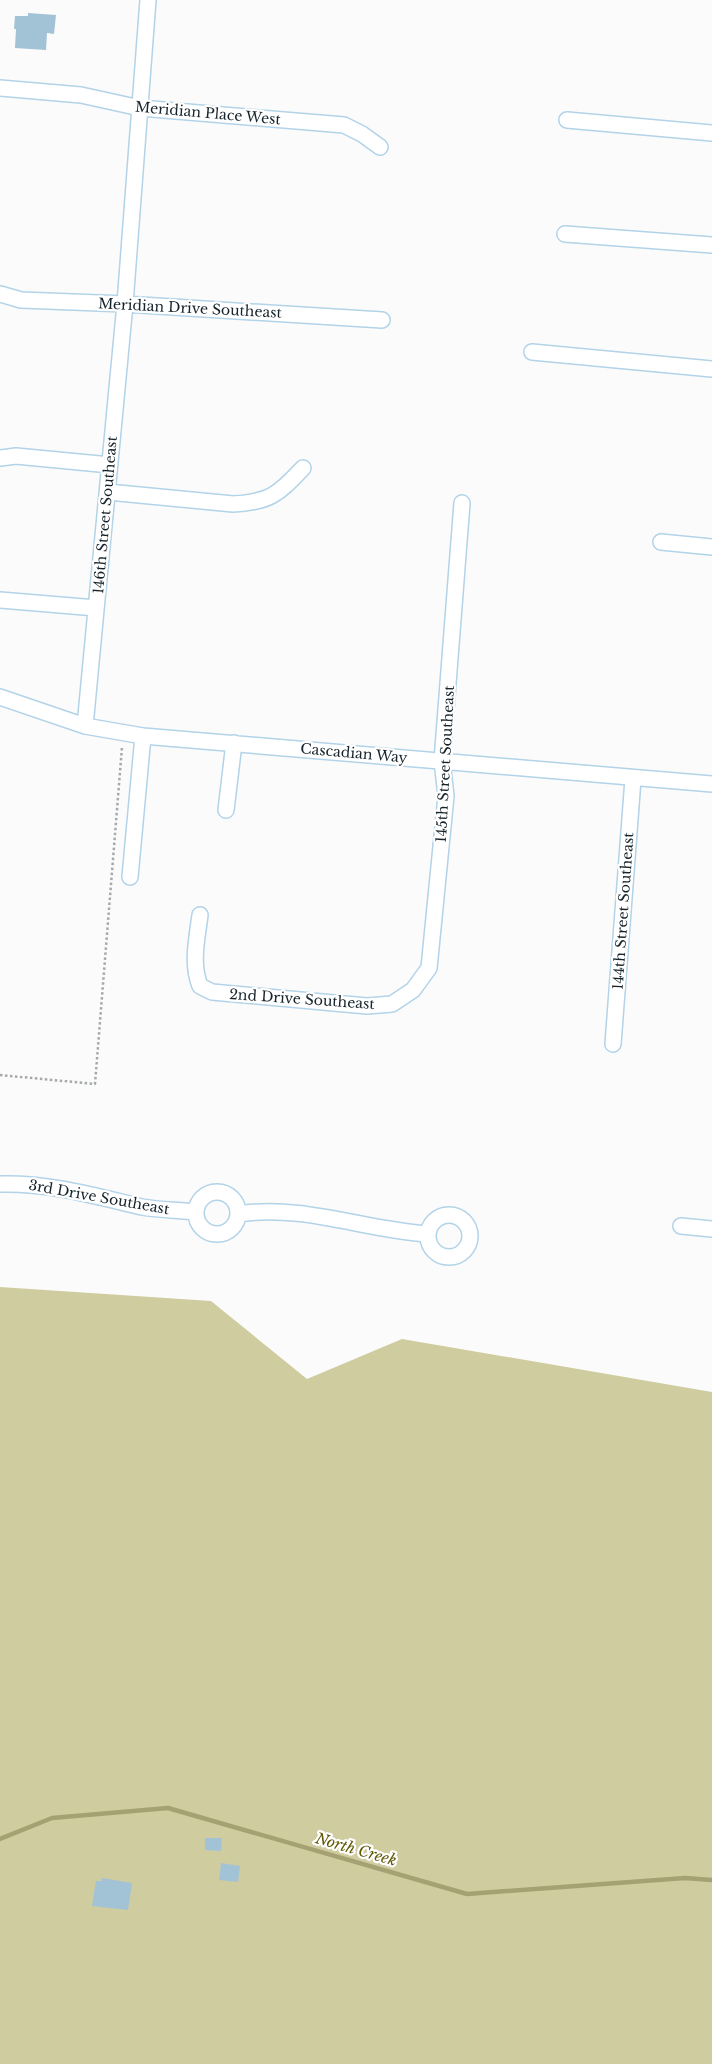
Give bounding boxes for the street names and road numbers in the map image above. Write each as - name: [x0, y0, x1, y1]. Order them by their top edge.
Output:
- street label: Meridian Place West: [134, 98, 282, 128]
- street label: Meridian Drive Southeast: [98, 294, 283, 322]
- street label: 146th Street Southeast: [89, 435, 121, 595]
- street label: 145th Street Southeast: [432, 684, 458, 843]
- street label: Cascadian Way: [300, 739, 408, 767]
- street label: 144th Street Southeast: [609, 831, 638, 990]
- street label: 2nd Drive Southeast: [229, 985, 376, 1013]
- street label: 3rd Drive Southeast: [27, 1176, 171, 1218]

